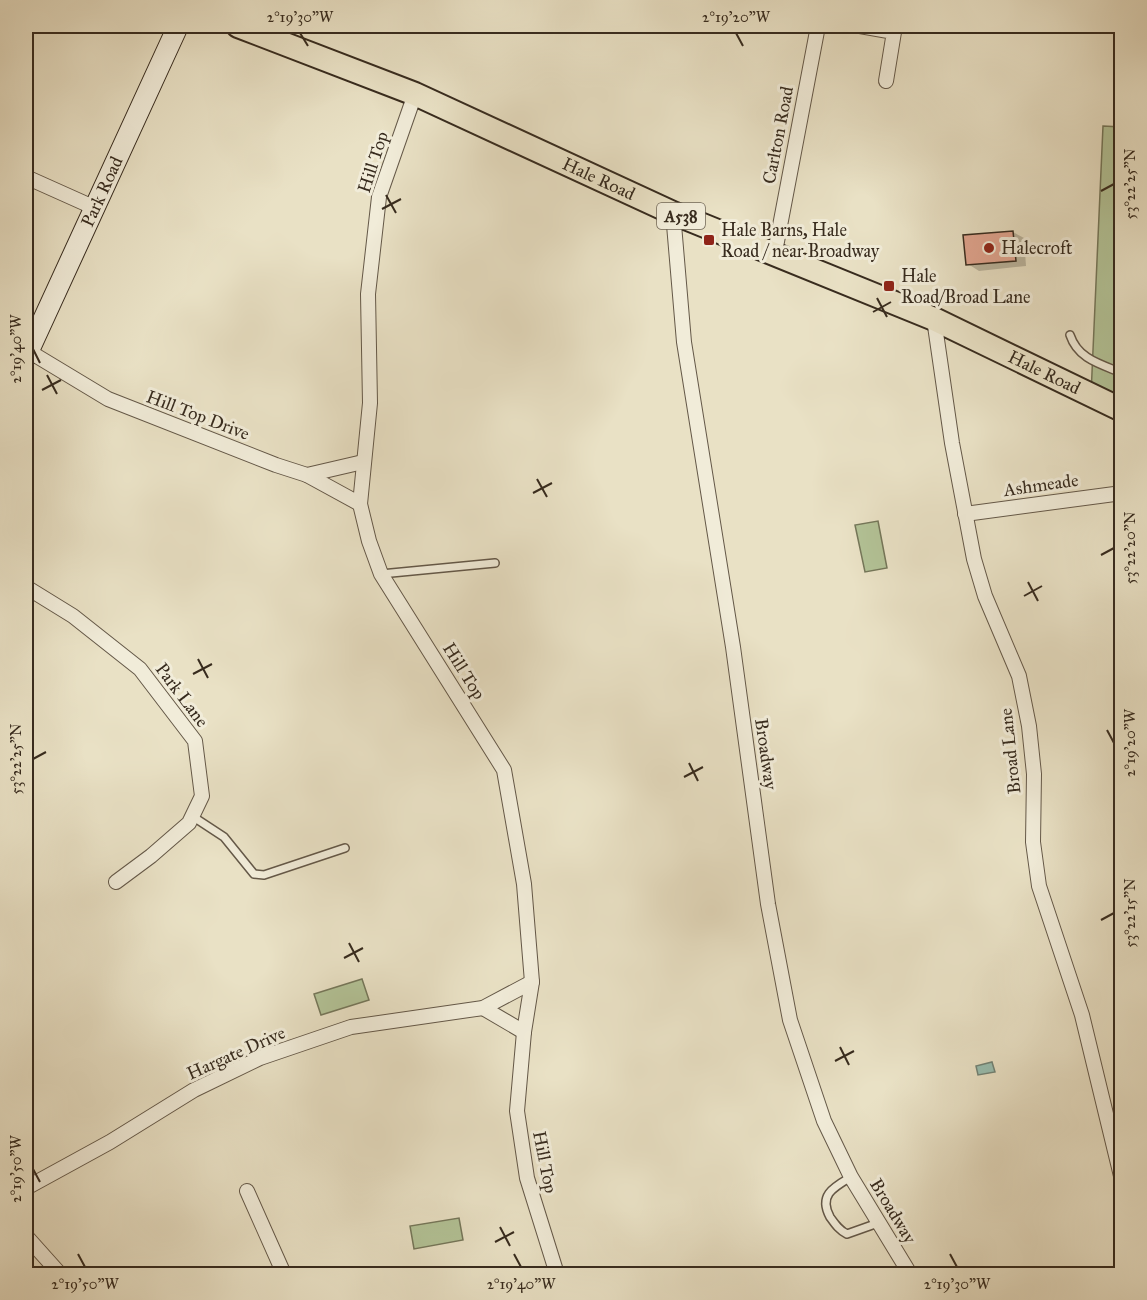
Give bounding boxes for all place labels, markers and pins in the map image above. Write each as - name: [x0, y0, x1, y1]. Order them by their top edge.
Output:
- place label: Hale Barns, Hale Road / near Broadway: [721, 219, 880, 262]
- marker: Hale Barns, Hale Road / near Broadway: [702, 233, 716, 247]
- place label: Halecroft: [1001, 237, 1073, 259]
- marker: Halecroft: [982, 241, 996, 255]
- place label: Hale Road/Broad Lane: [901, 265, 1031, 308]
- marker: Hale Road/Broad Lane: [882, 279, 896, 293]

